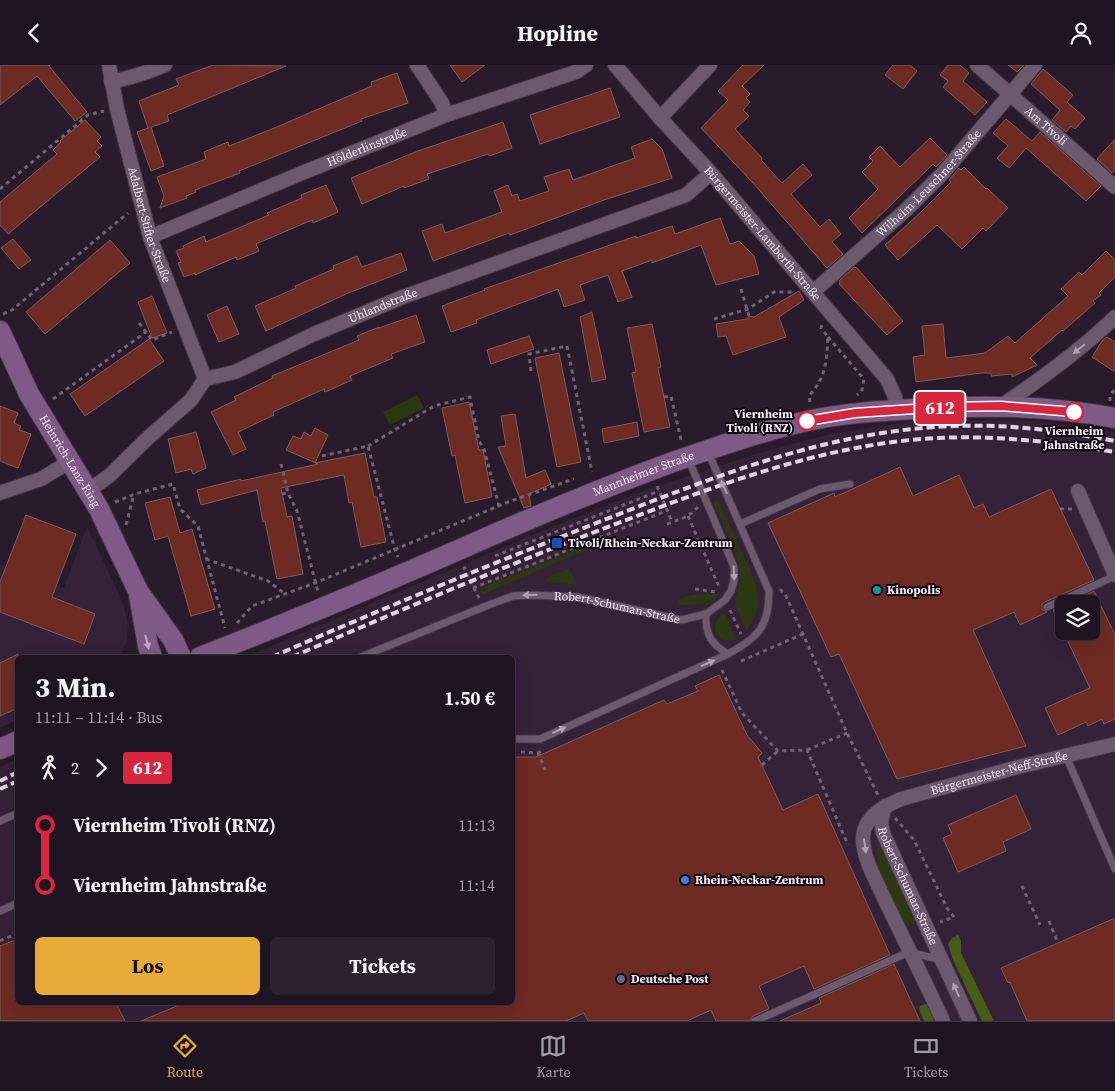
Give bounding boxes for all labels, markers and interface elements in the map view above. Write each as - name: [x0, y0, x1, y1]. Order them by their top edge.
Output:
- text: Hopline: [517, 18, 598, 48]
- icon: back: [20, 19, 48, 47]
- icon: person: [1067, 19, 1095, 47]
- street label: Am Tivoli: [1021, 103, 1071, 149]
- street label: Hölderlinstraße: [325, 124, 409, 170]
- street label: Wilhelm-Leuschner-Straße: [873, 126, 985, 241]
- street label: Bürgermeister-Lamberth-Straße: [701, 163, 825, 304]
- street label: Adalbert-Stifter-Straße: [124, 165, 175, 285]
- street label: Uhlandstraße: [346, 284, 420, 327]
- one-way arrow: [1072, 344, 1085, 355]
- line badge: 612: [911, 392, 969, 424]
- text: 612: [925, 395, 955, 420]
- marker: Viernheim Jahnstraße: [1064, 402, 1084, 422]
- place label: Viernheim Tivoli (RNZ): [726, 406, 793, 436]
- marker: Viernheim Tivoli (RNZ): [797, 411, 817, 431]
- street label: Heinrich-Lanz-Ring: [35, 412, 104, 511]
- place label: Viernheim Jahnstraße: [1043, 423, 1104, 453]
- street label: Mannheimer Straße: [590, 447, 696, 500]
- one-way arrow: [719, 480, 727, 494]
- place label: Tivoli/Rhein-Neckar-Zentrum: [568, 535, 733, 551]
- marker: Tivoli/Rhein-Neckar-Zentrum: [550, 536, 564, 550]
- one-way arrow: [730, 566, 738, 582]
- place label: Kinopolis: [887, 582, 941, 598]
- marker: Kinopolis: [871, 584, 883, 596]
- street label: Robert-Schuman-Straße: [554, 588, 682, 628]
- one-way arrow: [522, 592, 538, 600]
- map controls: [1055, 595, 1100, 640]
- button: layers: [1055, 595, 1100, 640]
- one-way arrow: [143, 634, 151, 649]
- one-way arrow: [701, 659, 715, 667]
- text: 3 Min.: [35, 668, 116, 706]
- text: 1.50 €: [444, 685, 495, 711]
- text: 11:11 – 11:14 · Bus: [35, 706, 163, 728]
- one-way arrow: [552, 725, 566, 733]
- street label: Bürgermeister-Neff-Straße: [929, 747, 1070, 799]
- icon: walk: [35, 754, 63, 782]
- icon: forward: [87, 754, 115, 782]
- text: 612: [133, 755, 162, 780]
- text: 2: [71, 757, 79, 779]
- text: Viernheim Tivoli (RNZ): [73, 812, 276, 838]
- text: 11:13: [458, 814, 495, 836]
- street label: Robert-Schuman-Straße: [874, 826, 942, 948]
- one-way arrow: [861, 839, 869, 855]
- text: Viernheim Jahnstraße: [73, 872, 267, 898]
- place label: Rhein-Neckar-Zentrum: [695, 872, 824, 888]
- text: 11:14: [458, 874, 495, 896]
- marker: Rhein-Neckar-Zentrum: [679, 874, 691, 886]
- button: Los: [35, 937, 260, 995]
- button: Tickets: [270, 937, 495, 995]
- place label: Deutsche Post: [631, 971, 709, 987]
- marker: Deutsche Post: [615, 973, 627, 985]
- one-way arrow: [951, 983, 959, 997]
- tab: Route: [167, 1032, 203, 1082]
- tab: Karte: [536, 1032, 571, 1082]
- tab: Tickets: [904, 1032, 948, 1082]

